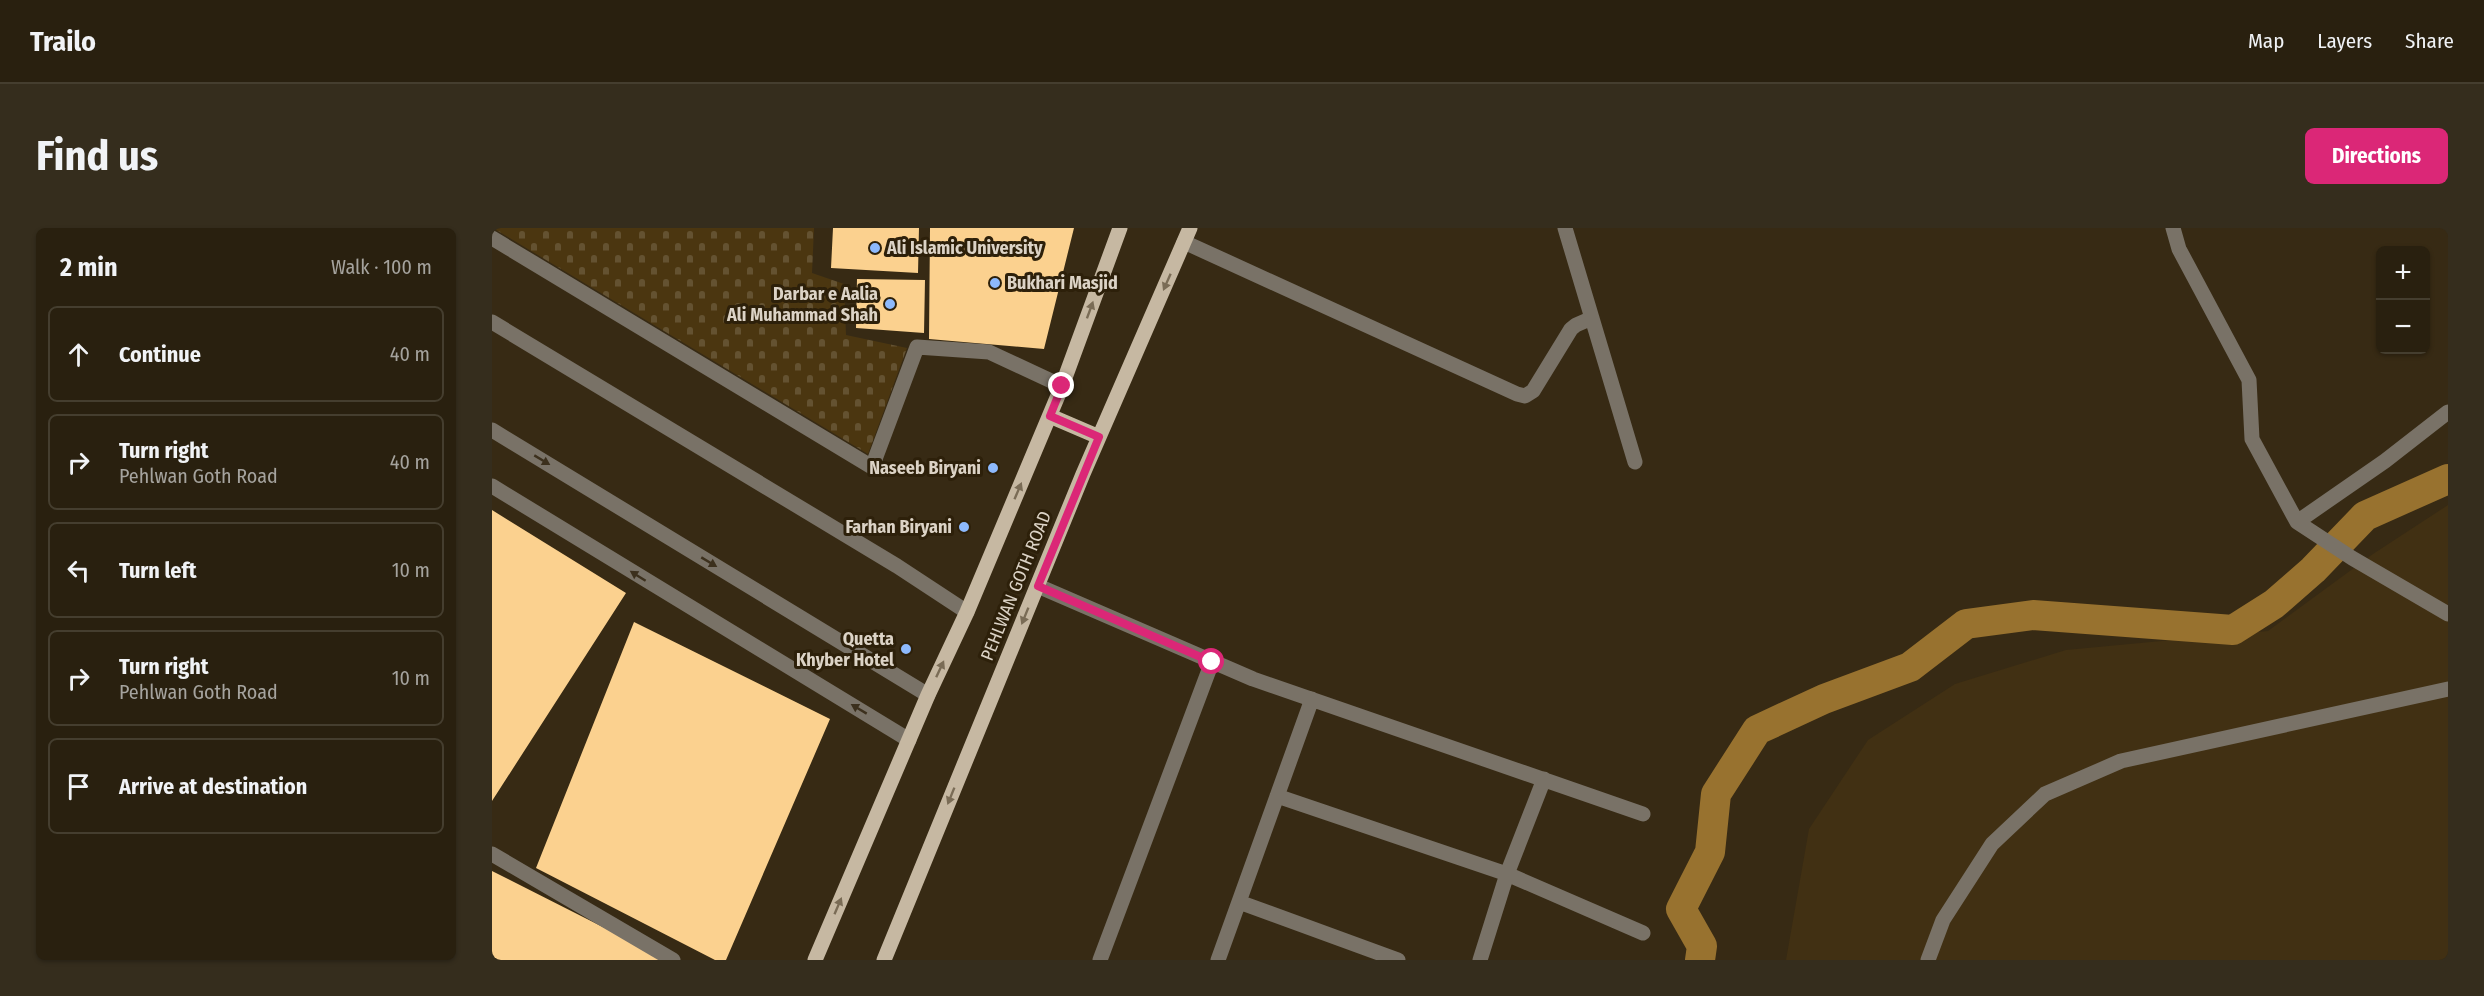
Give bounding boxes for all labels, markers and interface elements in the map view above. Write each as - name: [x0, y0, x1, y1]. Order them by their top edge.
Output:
- text: Trailo: [30, 25, 96, 58]
- text: Map: [2248, 28, 2284, 54]
- text: Layers: [2317, 28, 2372, 54]
- text: Share: [2405, 28, 2454, 54]
- button: Directions: [2305, 128, 2448, 184]
- text: Find us: [36, 131, 158, 181]
- place label: Ali Islamic University: [886, 237, 1043, 259]
- marker: Ali Islamic University: [868, 241, 882, 255]
- map controls: [2376, 246, 2430, 354]
- button: +: [2376, 246, 2430, 300]
- text: 2 min: [60, 252, 118, 283]
- text: Walk · 100 m: [331, 255, 432, 279]
- place label: Bukhari Masjid: [1007, 272, 1118, 294]
- one-way arrow: [1162, 273, 1172, 291]
- marker: Bukhari Masjid: [988, 276, 1002, 290]
- place label: Darbar e Aalia Ali Muhammad Shah: [726, 283, 878, 326]
- marker: Darbar e Aalia Ali Muhammad Shah: [883, 297, 897, 311]
- one-way arrow: [1086, 300, 1096, 318]
- button: −: [2376, 300, 2430, 354]
- icon: ahead: [62, 338, 95, 371]
- text: Continue: [119, 341, 201, 368]
- text: 40 m: [390, 342, 430, 366]
- route end: [1048, 372, 1074, 398]
- text: Turn right: [119, 437, 208, 464]
- icon: right: [62, 446, 95, 479]
- text: 40 m: [390, 450, 430, 474]
- one-way arrow: [534, 455, 550, 466]
- place label: Naseeb Biryani: [869, 457, 981, 479]
- marker: Naseeb Biryani: [986, 461, 1000, 475]
- text: Pehlwan Goth Road: [119, 464, 278, 488]
- one-way arrow: [1013, 481, 1023, 499]
- street label: PEHLWAN GOTH ROAD: [976, 508, 1056, 664]
- place label: Farhan Biryani: [845, 516, 952, 538]
- marker: Farhan Biryani: [957, 520, 971, 534]
- icon: left: [62, 554, 95, 587]
- one-way arrow: [701, 556, 717, 567]
- text: Turn left: [119, 557, 197, 584]
- text: 10 m: [392, 558, 430, 582]
- one-way arrow: [630, 570, 646, 581]
- one-way arrow: [1020, 607, 1029, 625]
- place label: Quetta Khyber Hotel: [796, 628, 894, 671]
- marker: Quetta Khyber Hotel: [899, 642, 913, 656]
- route start: [1198, 648, 1224, 674]
- text: Turn right: [119, 653, 208, 680]
- one-way arrow: [936, 661, 945, 678]
- icon: right: [62, 662, 95, 695]
- text: 10 m: [392, 666, 430, 690]
- text: Pehlwan Goth Road: [119, 680, 278, 704]
- one-way arrow: [851, 704, 867, 715]
- icon: arrive: [62, 770, 95, 803]
- text: Arrive at destination: [119, 773, 307, 800]
- one-way arrow: [946, 788, 956, 806]
- one-way arrow: [833, 897, 843, 915]

